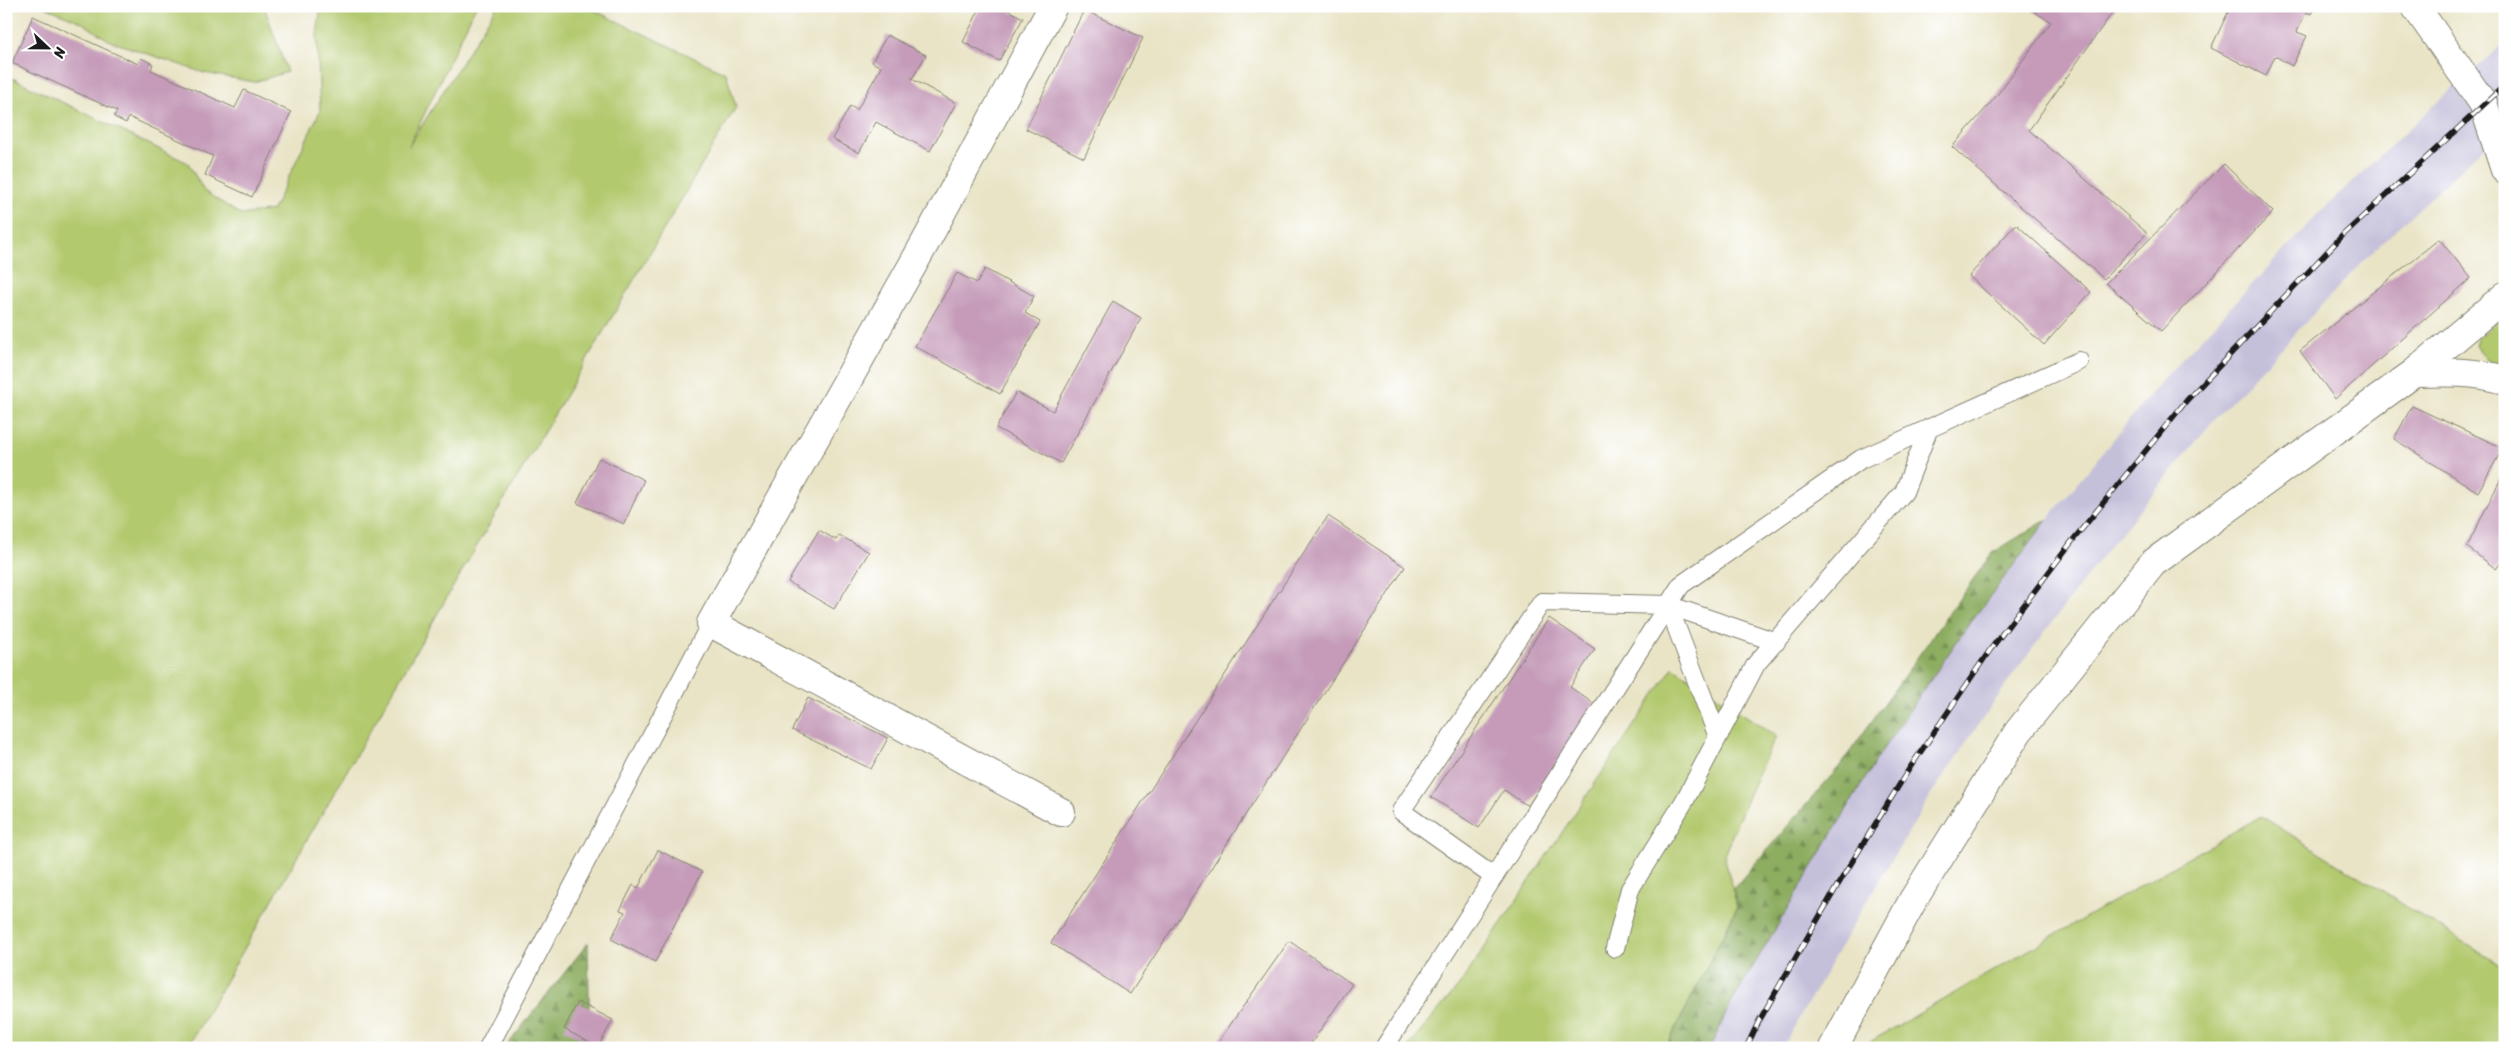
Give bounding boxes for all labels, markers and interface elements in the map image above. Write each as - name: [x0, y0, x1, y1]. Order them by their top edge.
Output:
- north arrow: [22, 22, 72, 72]
- text: N: [46, 43, 73, 62]

